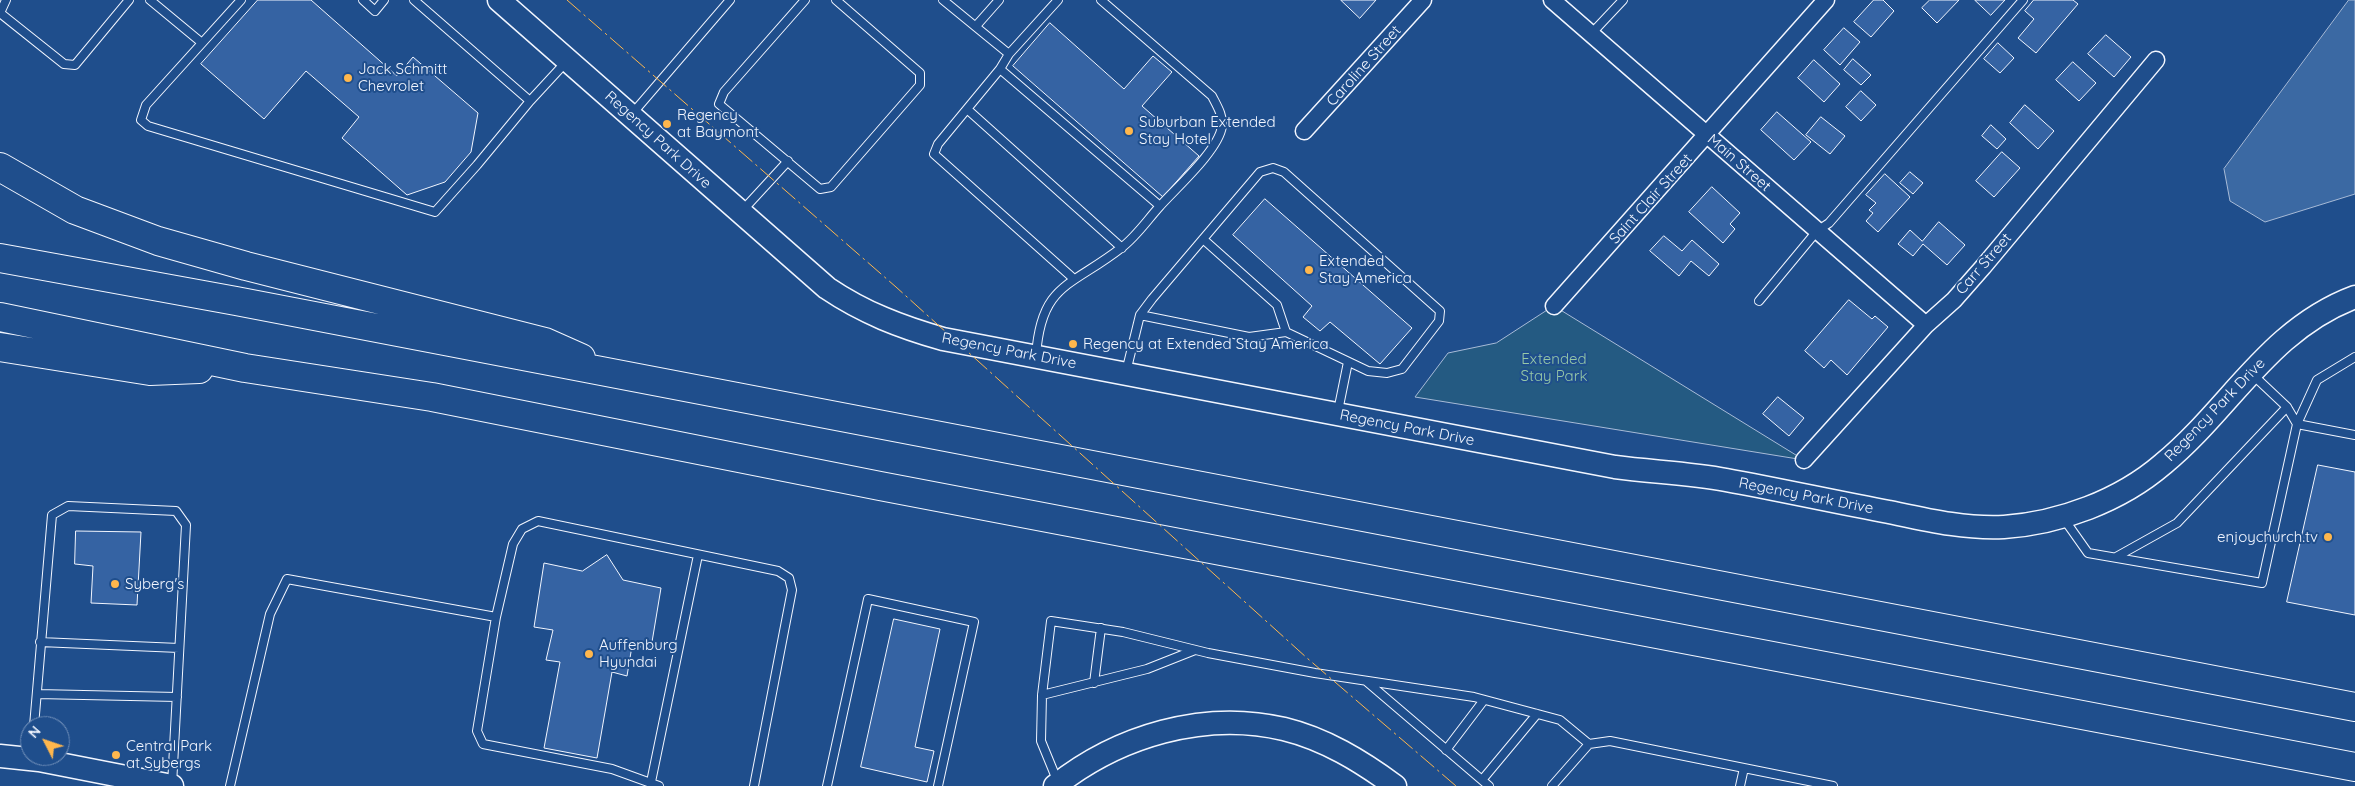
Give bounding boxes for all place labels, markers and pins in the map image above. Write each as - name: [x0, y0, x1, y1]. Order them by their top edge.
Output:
- place label: Jack Schmitt Chevrolet: [358, 60, 447, 95]
- marker: Jack Schmitt Chevrolet: [342, 72, 354, 84]
- place label: Regency at Baymont: [677, 106, 759, 141]
- place label: Suburban Extended Stay Hotel: [1139, 113, 1276, 148]
- marker: Regency at Baymont: [661, 118, 673, 130]
- marker: Suburban Extended Stay Hotel: [1123, 125, 1135, 137]
- place label: Extended Stay America: [1319, 252, 1412, 287]
- marker: Extended Stay America: [1303, 264, 1315, 276]
- place label: Regency at Extended Stay America: [1083, 335, 1329, 353]
- marker: Regency at Extended Stay America: [1067, 338, 1079, 350]
- place label: enjoychurch.tv: [2217, 528, 2318, 546]
- marker: enjoychurch.tv: [2322, 531, 2334, 543]
- place label: Syberg's: [125, 575, 184, 593]
- marker: Syberg's: [109, 578, 121, 590]
- place label: Auffenburg Hyundai: [599, 636, 678, 671]
- marker: Auffenburg Hyundai: [583, 648, 595, 660]
- place label: Central Park at Sybergs: [126, 737, 212, 772]
- marker: Central Park at Sybergs: [110, 749, 122, 761]

